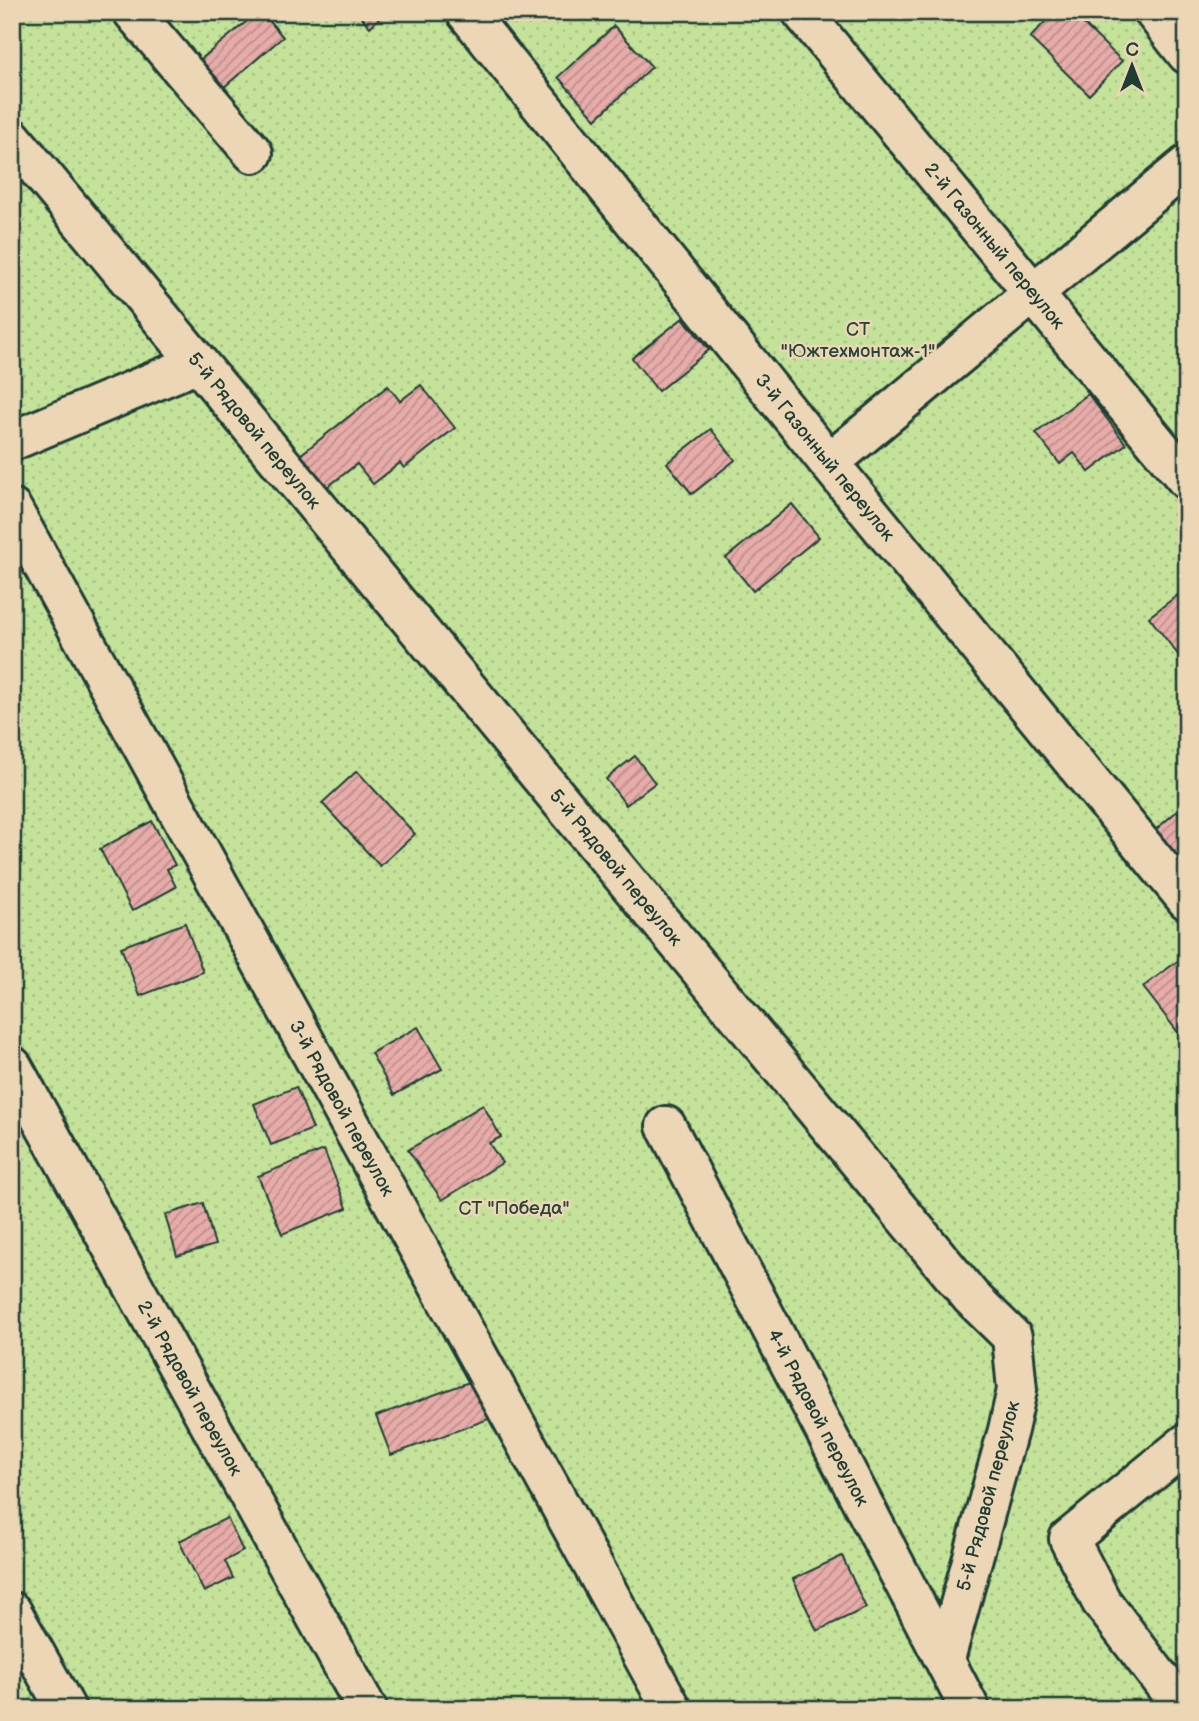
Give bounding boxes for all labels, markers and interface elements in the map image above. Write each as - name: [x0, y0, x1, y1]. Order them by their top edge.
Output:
- north arrow: [1098, 32, 1168, 102]
- text: С: [1125, 39, 1139, 62]
- street label: 2-й Газонный переулок: [919, 158, 1070, 334]
- park label: СТ "Южтехмонтаж-1": [781, 318, 935, 363]
- street label: 5-й Рядовой переулок: [183, 348, 326, 514]
- street label: 3-й Газонный переулок: [750, 369, 900, 546]
- street label: 5-й Рядовой переулок: [544, 785, 687, 951]
- street label: 3-й Рядовой переулок: [284, 1016, 399, 1200]
- park label: СТ "Победа": [458, 1197, 570, 1220]
- street label: 2-й Рядовой переулок: [132, 1297, 247, 1480]
- street label: 4-й Рядовой переулок: [762, 1325, 874, 1510]
- street label: 5-й Рядовой переулок: [953, 1398, 1025, 1594]

